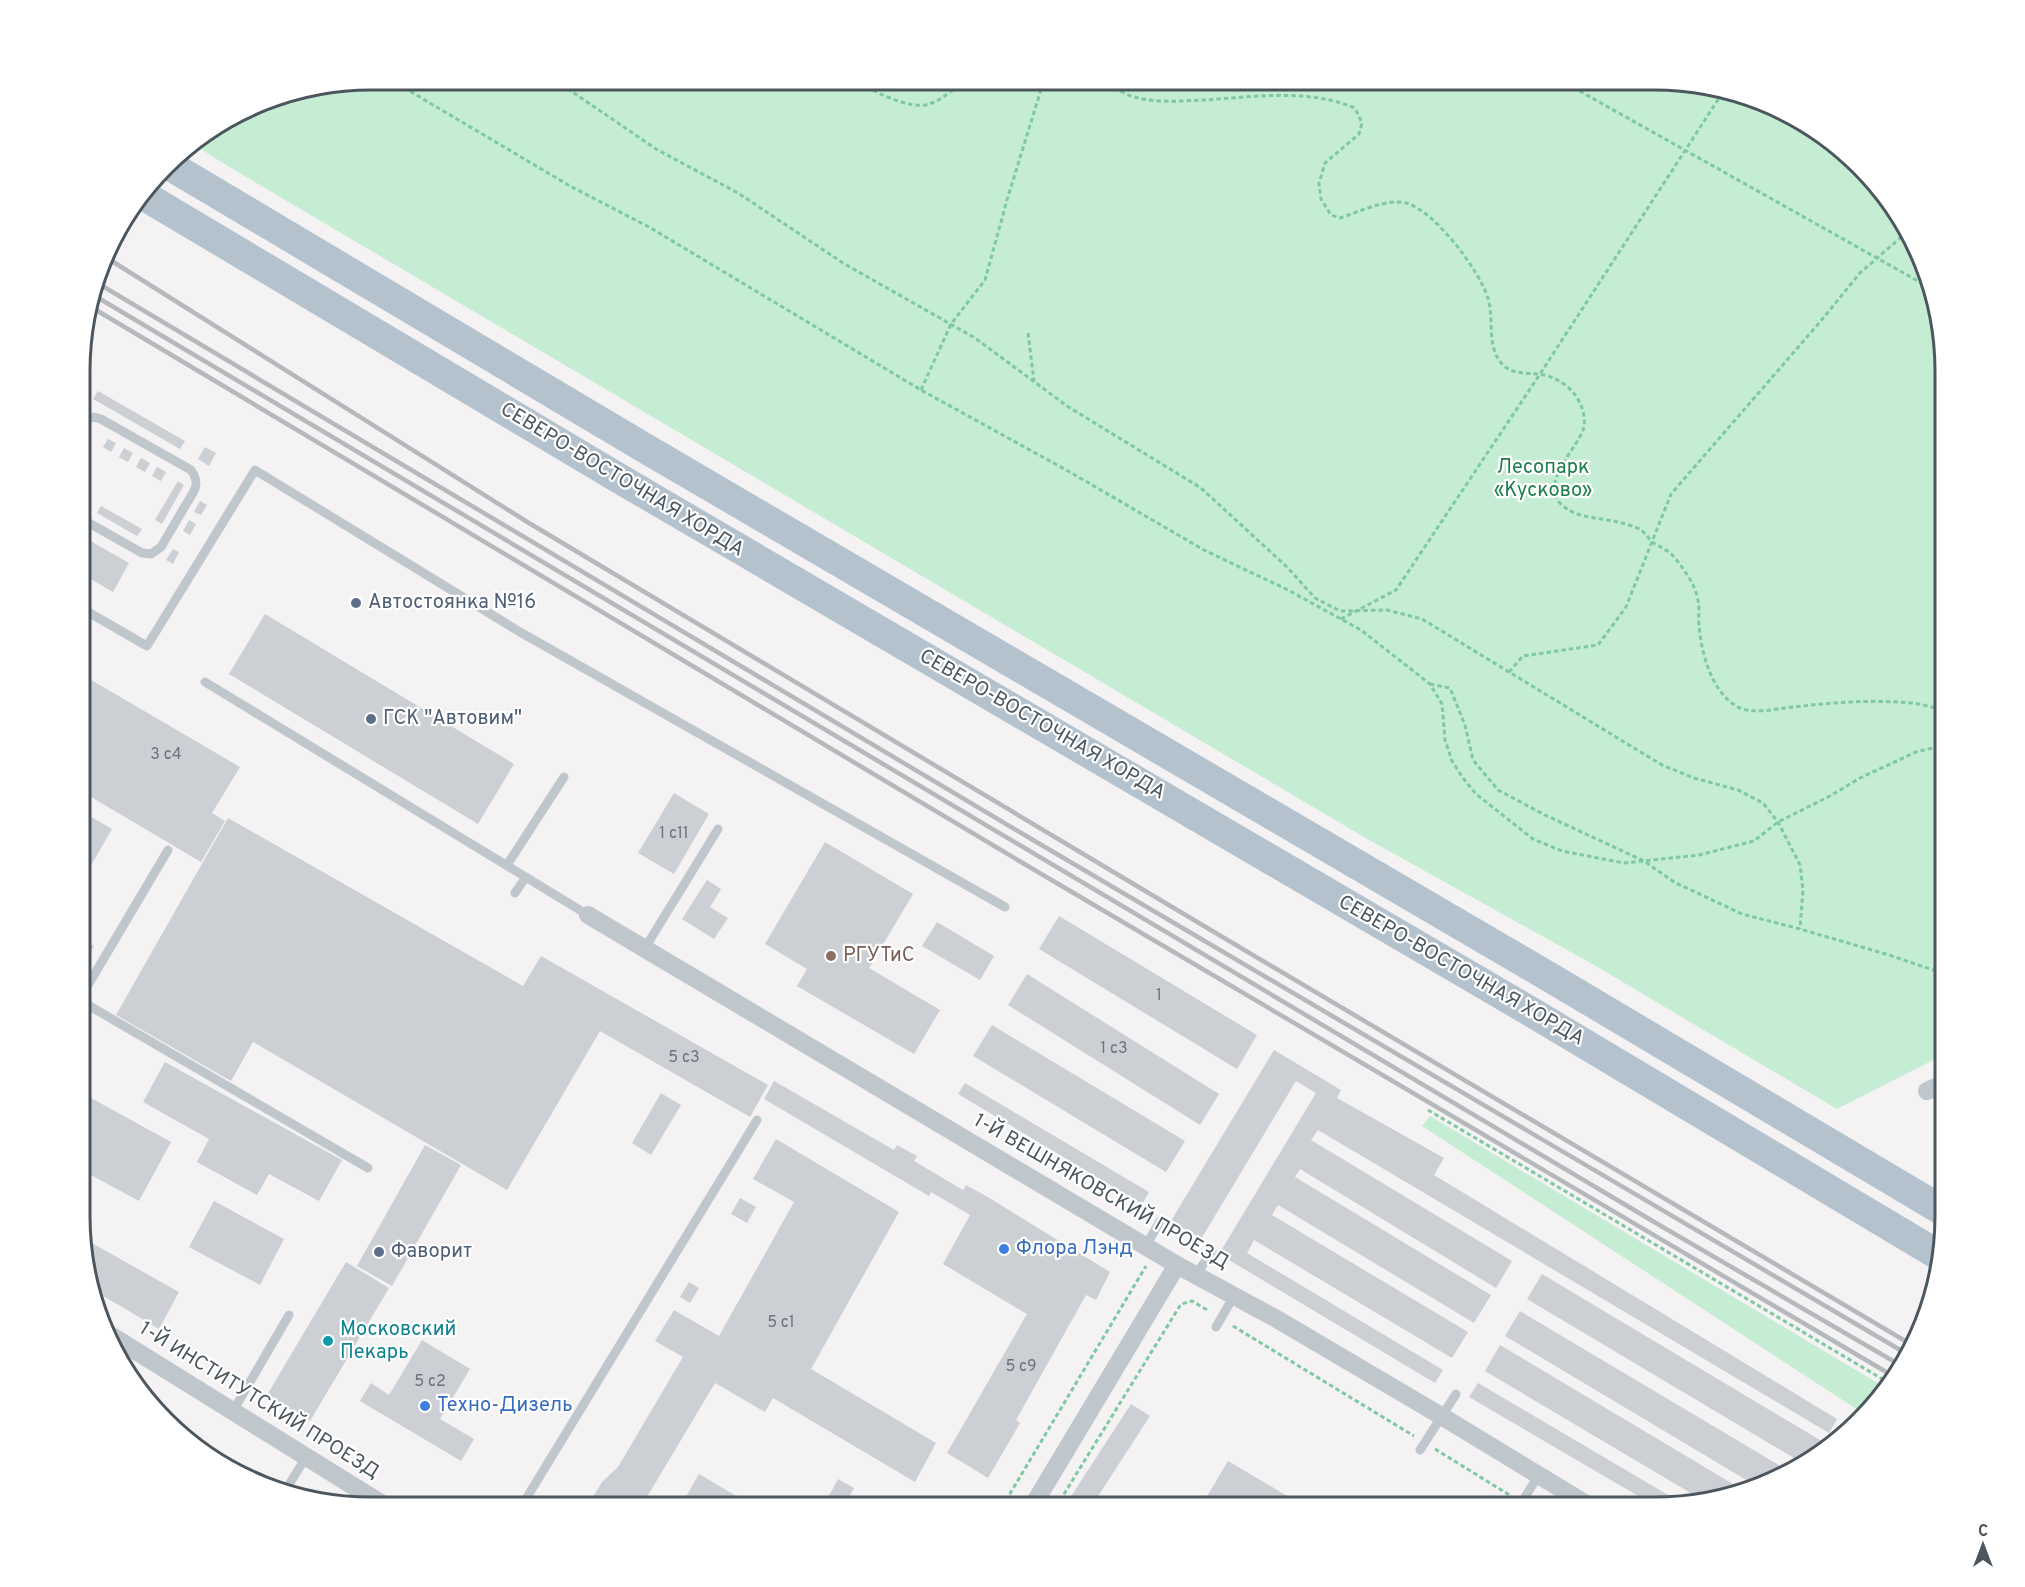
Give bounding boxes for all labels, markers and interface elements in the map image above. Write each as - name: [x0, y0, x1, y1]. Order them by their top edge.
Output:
- street label: СЕВЕРО-ВОСТОЧНАЯ ХОРДА: [495, 397, 749, 563]
- park label: Лесопарк «Кусково»: [1494, 455, 1592, 504]
- place label: Автостоянка №16: [368, 590, 536, 616]
- marker: Автостоянка №16: [349, 596, 363, 610]
- street label: СЕВЕРО-ВОСТОЧНАЯ ХОРДА: [914, 644, 1170, 806]
- place label: ГСК "Автовим": [383, 706, 522, 732]
- marker: ГСК "Автовим": [364, 712, 378, 726]
- house number: 3 с4: [150, 745, 182, 765]
- house number: 1 с11: [659, 824, 689, 844]
- street label: СЕВЕРО-ВОСТОЧНАЯ ХОРДА: [1333, 890, 1589, 1052]
- place label: РГУТиС: [843, 943, 915, 969]
- marker: РГУТиС: [824, 949, 838, 963]
- house number: 1: [1156, 986, 1162, 1006]
- house number: 1 с3: [1100, 1039, 1128, 1059]
- house number: 5 с3: [668, 1048, 700, 1068]
- street label: 1-Й ВЕШНЯКОВСКИЙ ПРОЕЗД: [969, 1106, 1234, 1276]
- place label: Флора Лэнд: [1016, 1236, 1133, 1262]
- place label: Фаворит: [391, 1239, 472, 1265]
- marker: Флора Лэнд: [997, 1242, 1011, 1256]
- marker: Фаворит: [372, 1245, 386, 1259]
- house number: 5 с1: [767, 1313, 795, 1333]
- street label: 1-Й ИНСТИТУТСКИЙ ПРОЕЗД: [134, 1315, 385, 1486]
- place label: Московский Пекарь: [340, 1317, 456, 1366]
- marker: Московский Пекарь: [321, 1334, 335, 1348]
- house number: 5 с9: [1005, 1357, 1037, 1377]
- house number: 5 с2: [414, 1372, 446, 1392]
- place label: Техно-Дизель: [437, 1393, 573, 1419]
- marker: Техно-Дизель: [418, 1399, 432, 1413]
- north arrow: [1953, 1515, 2013, 1575]
- text: С: [1978, 1522, 1988, 1542]

